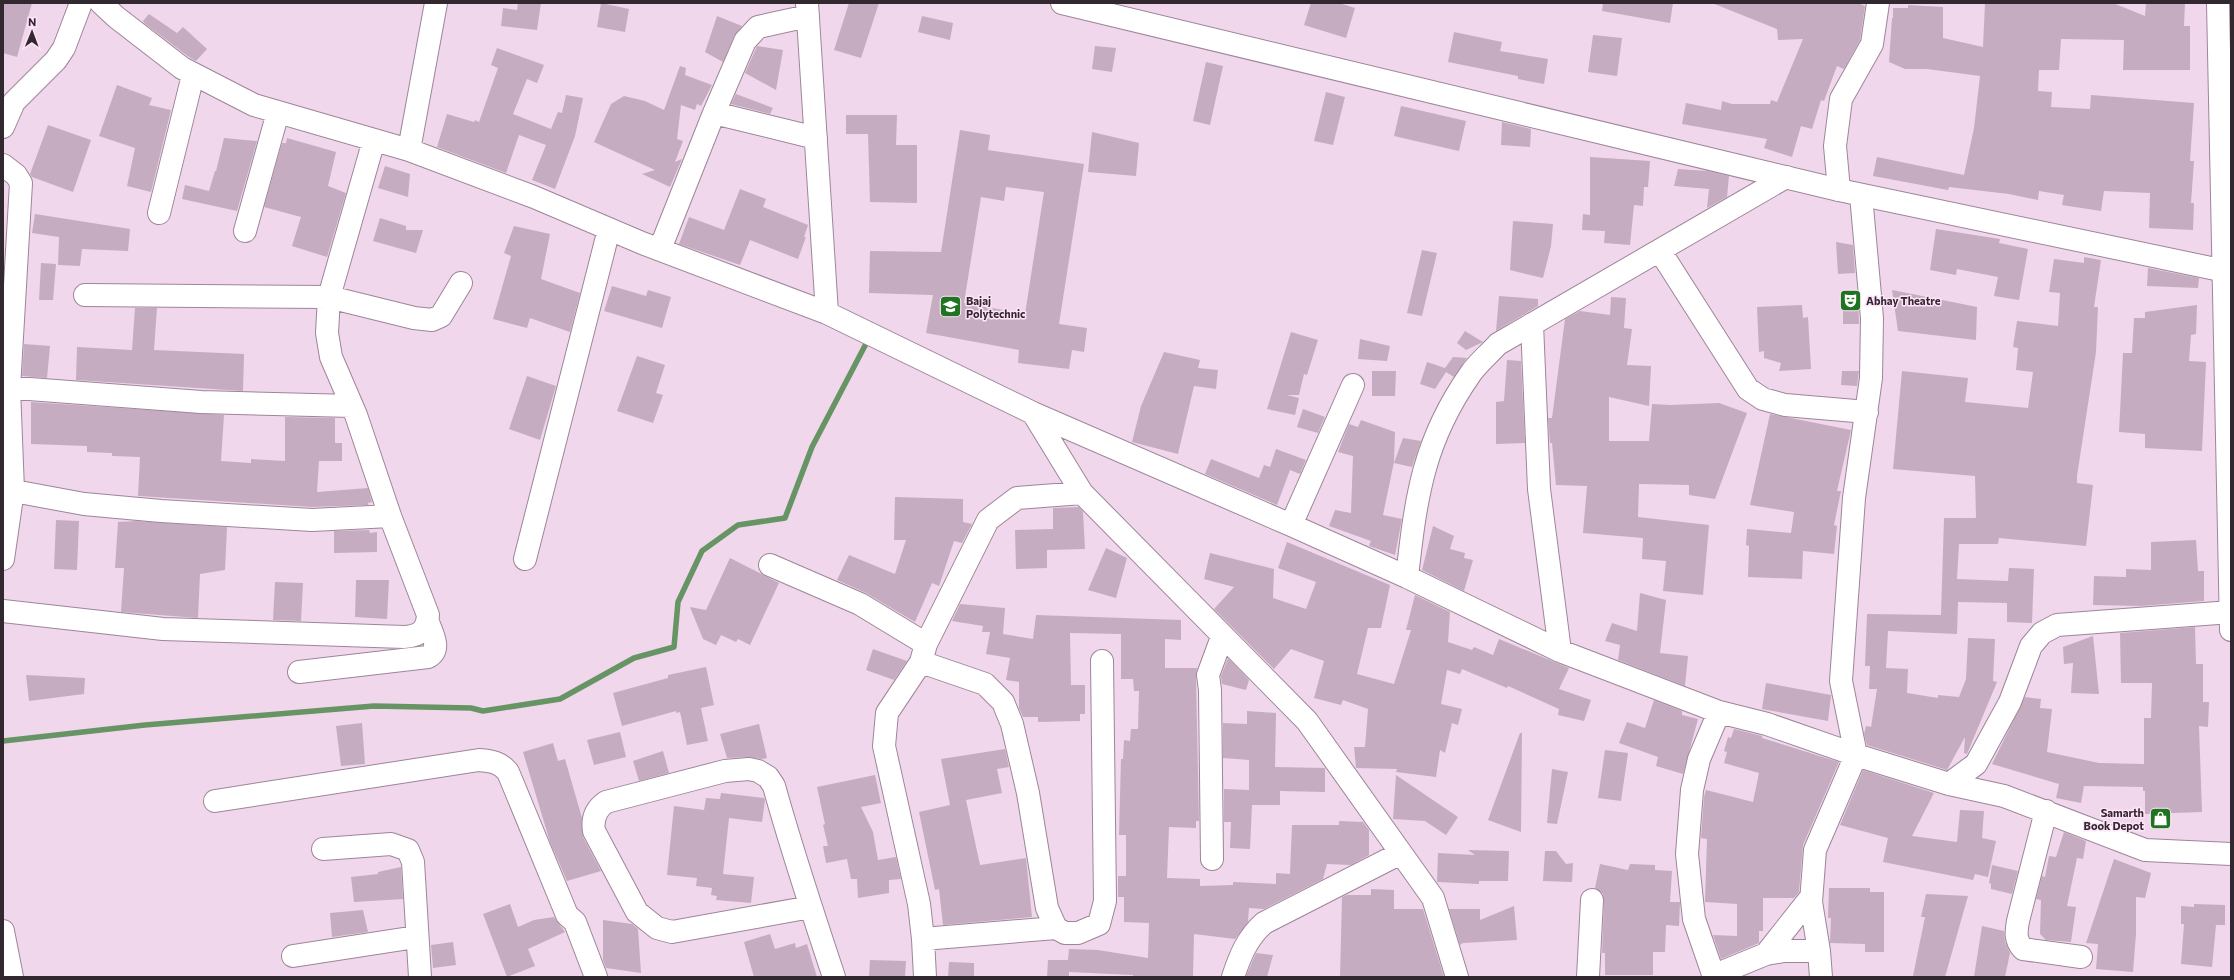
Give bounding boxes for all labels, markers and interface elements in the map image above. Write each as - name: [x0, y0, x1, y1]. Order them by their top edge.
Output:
- north arrow: [12, 12, 52, 52]
- text: N: [28, 15, 36, 28]
- theatre icon: Abhay Theatre: [1837, 288, 1863, 314]
- school or university icon: Bajaj Polytechnic: [938, 294, 964, 320]
- place label: Bajaj Polytechnic: [966, 294, 1025, 320]
- place label: Abhay Theatre: [1866, 294, 1941, 307]
- place label: Samarth Book Depot: [2084, 806, 2144, 832]
- shop icon: Samarth Book Depot: [2147, 806, 2173, 832]

